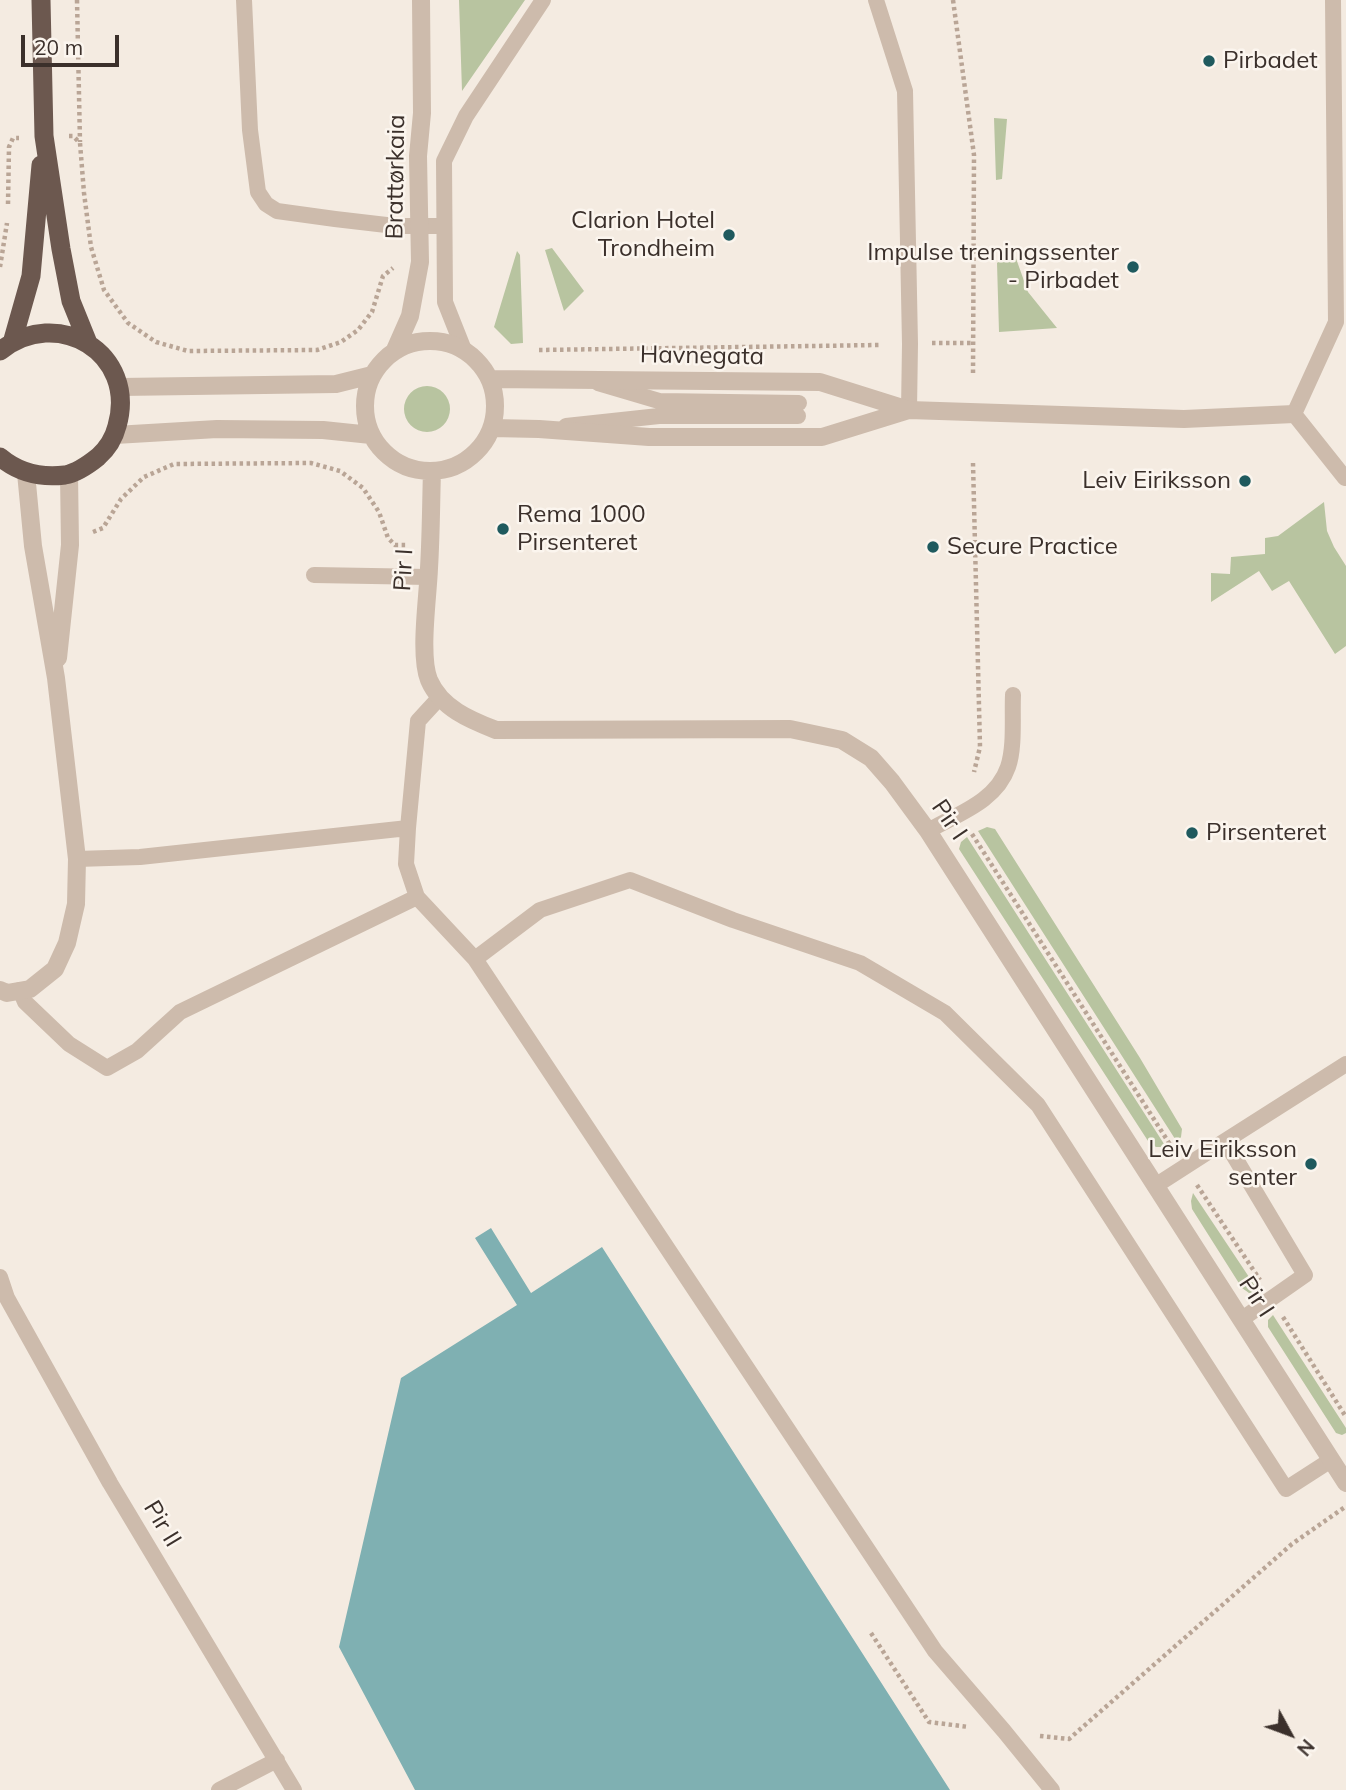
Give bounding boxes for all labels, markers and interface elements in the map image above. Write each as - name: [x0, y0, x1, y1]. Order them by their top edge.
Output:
- scale bar: [24, 21, 122, 65]
- text: 20 m: [34, 34, 83, 60]
- place label: Pirbadet: [1223, 47, 1318, 75]
- marker: Pirbadet: [1201, 53, 1217, 69]
- street label: Brattørkaia: [381, 114, 411, 240]
- place label: Clarion Hotel Trondheim: [571, 207, 715, 263]
- marker: Clarion Hotel Trondheim: [721, 227, 737, 243]
- place label: Impulse treningssenter - Pirbadet: [867, 239, 1119, 295]
- marker: Impulse treningssenter - Pirbadet: [1125, 259, 1141, 275]
- street label: Havnegata: [640, 341, 764, 371]
- place label: Leiv Eiriksson: [1082, 467, 1231, 495]
- marker: Leiv Eiriksson: [1237, 473, 1253, 489]
- place label: Rema 1000 Pirsenteret: [517, 501, 646, 557]
- marker: Rema 1000 Pirsenteret: [495, 521, 511, 537]
- place label: Secure Practice: [947, 533, 1118, 561]
- marker: Secure Practice: [925, 539, 941, 555]
- street label: Pir I: [389, 548, 419, 592]
- street label: Pir I: [925, 794, 973, 846]
- place label: Pirsenteret: [1206, 819, 1326, 847]
- marker: Pirsenteret: [1184, 825, 1200, 841]
- place label: Leiv Eiriksson senter: [1148, 1136, 1297, 1192]
- marker: Leiv Eiriksson senter: [1303, 1156, 1319, 1172]
- street label: Pir I: [1232, 1271, 1280, 1323]
- street label: Pir II: [137, 1496, 187, 1552]
- north arrow: [1255, 1699, 1325, 1769]
- text: N: [1292, 1734, 1320, 1761]

